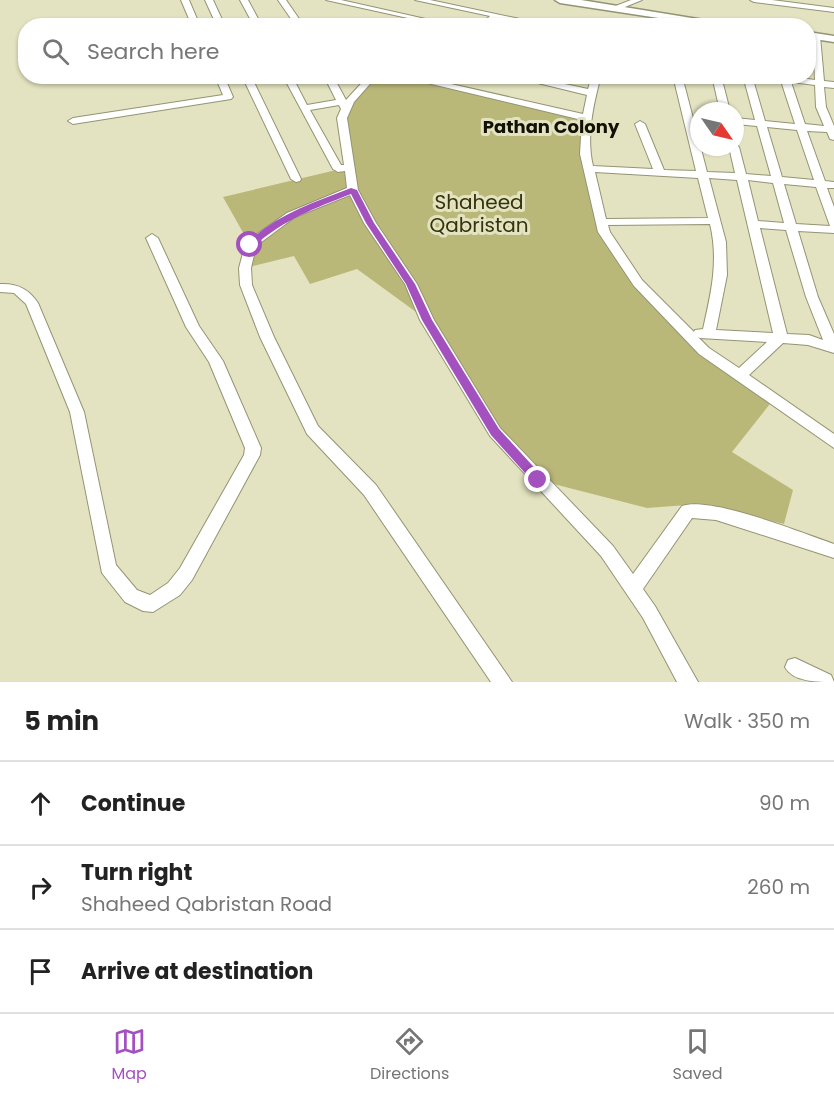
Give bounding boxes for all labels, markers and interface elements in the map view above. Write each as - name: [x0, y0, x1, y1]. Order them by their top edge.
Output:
- search box: [18, 18, 816, 84]
- icon: search: [39, 35, 72, 68]
- text: Search here: [87, 36, 220, 67]
- north arrow: [690, 102, 744, 156]
- district label: Pathan Colony: [483, 114, 620, 139]
- park label: Shaheed Qabristan: [429, 188, 529, 239]
- route start: [236, 231, 262, 257]
- route end: [524, 466, 550, 492]
- text: 5 min: [24, 703, 99, 739]
- text: Walk · 350 m: [684, 707, 810, 735]
- icon: ahead: [24, 787, 57, 820]
- text: Continue: [81, 788, 185, 819]
- text: 90 m: [759, 789, 810, 817]
- text: Turn right: [81, 857, 192, 888]
- icon: right: [24, 871, 57, 904]
- text: 260 m: [747, 873, 810, 901]
- text: Shaheed Qabristan Road: [81, 890, 332, 918]
- icon: arrive: [24, 955, 57, 988]
- text: Arrive at destination: [81, 956, 313, 987]
- tab: Map: [112, 1025, 147, 1086]
- tab: Directions: [370, 1025, 449, 1086]
- tab: Saved: [673, 1025, 722, 1086]

